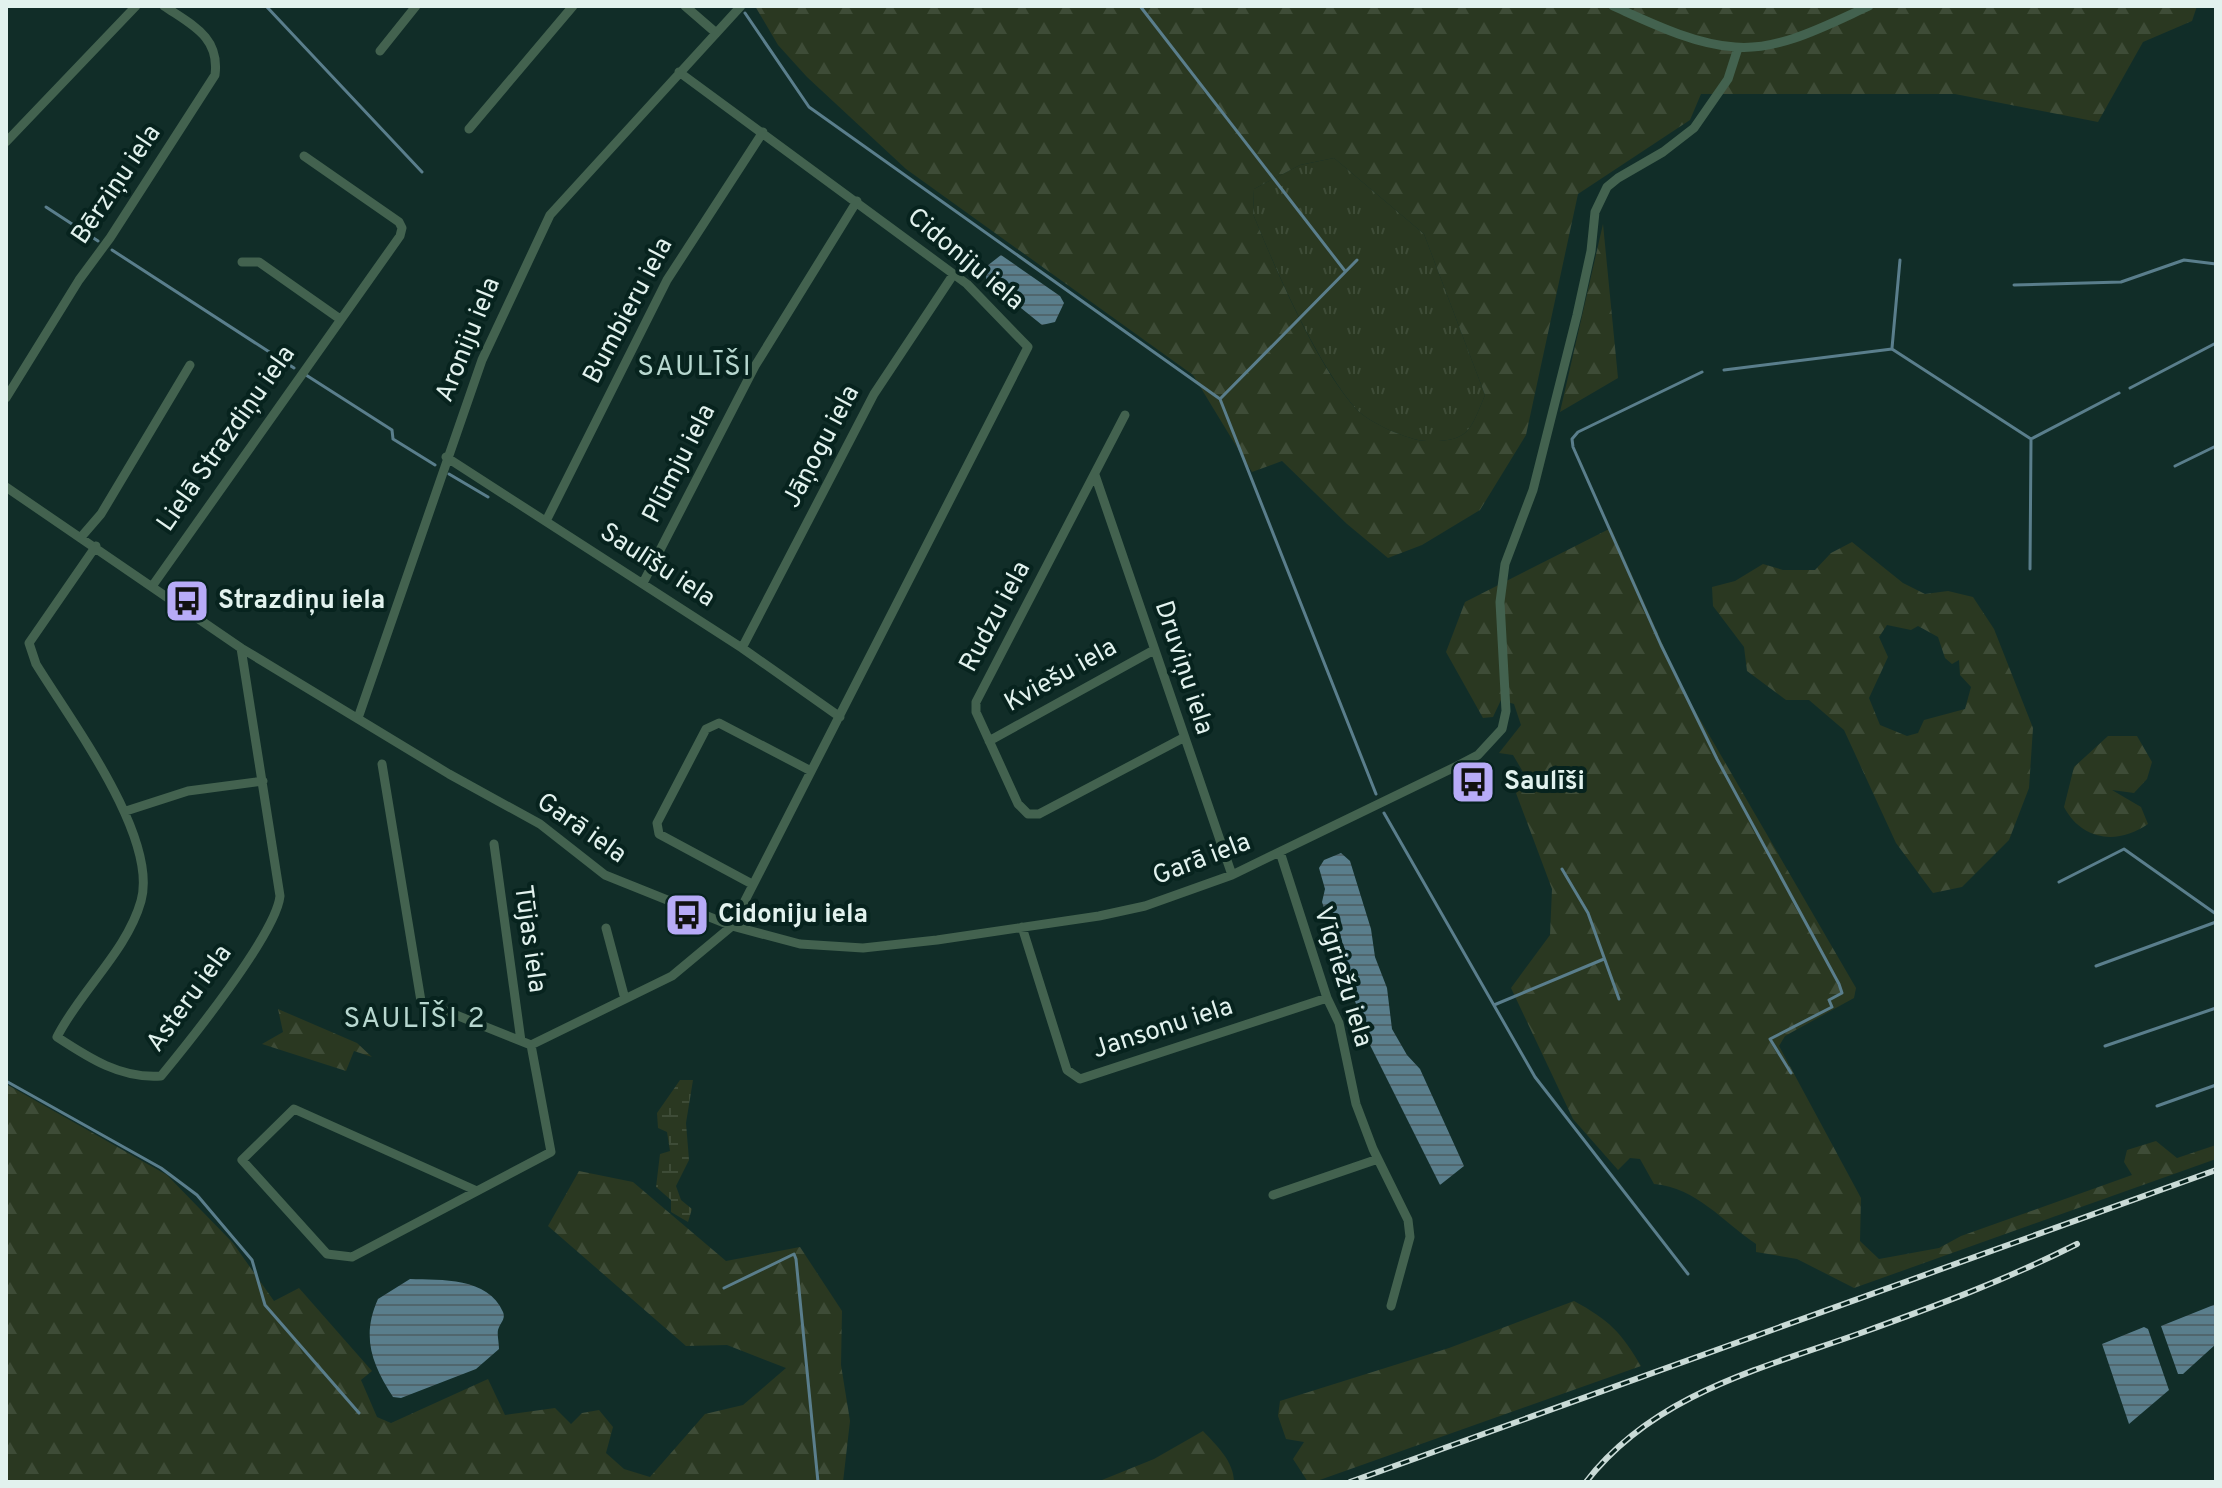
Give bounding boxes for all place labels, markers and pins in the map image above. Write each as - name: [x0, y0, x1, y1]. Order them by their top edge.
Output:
- bus stop icon: Strazdiņu iela: [163, 577, 211, 625]
- place label: Strazdiņu iela: [218, 585, 385, 618]
- bus stop icon: Saulīši: [1449, 758, 1497, 806]
- place label: Saulīši: [1504, 766, 1585, 799]
- bus stop icon: Cidoniju iela: [663, 891, 711, 939]
- place label: Cidoniju iela: [718, 899, 868, 932]

